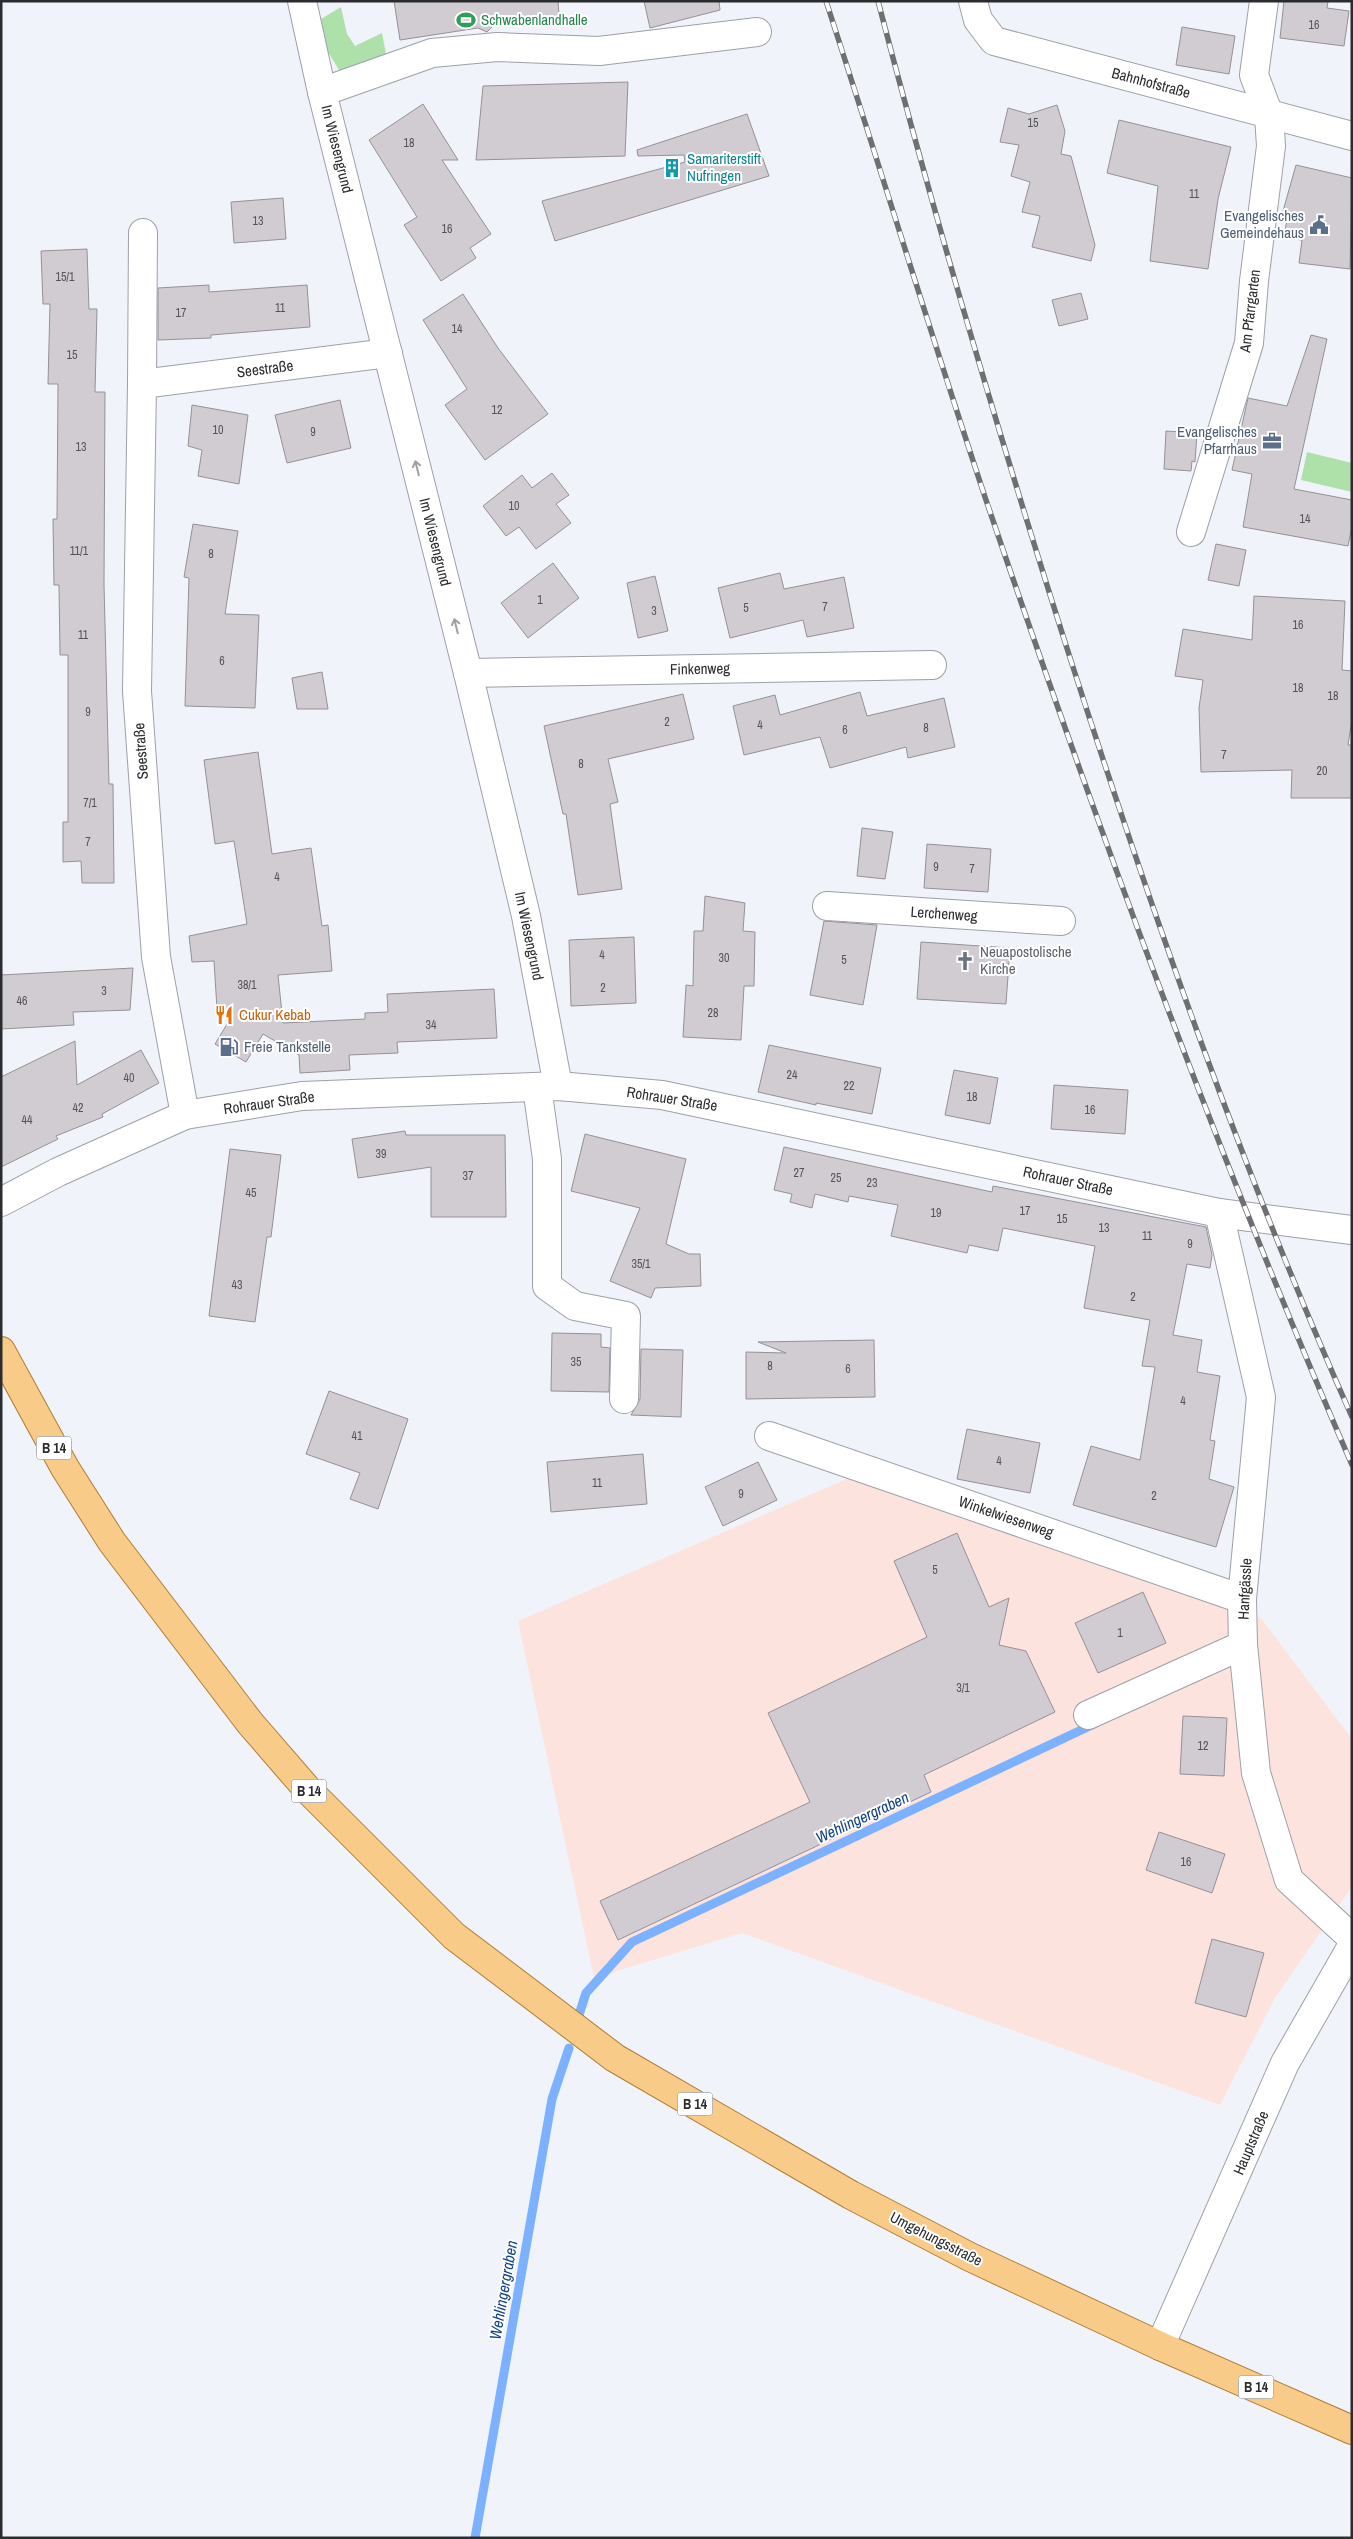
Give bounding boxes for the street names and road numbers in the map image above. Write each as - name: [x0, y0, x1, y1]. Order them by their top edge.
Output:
- street label: Bahnhofstraße: [1109, 62, 1193, 103]
- street label: Im Wiesengrund: [316, 103, 359, 195]
- street label: Am Pfarrgarten: [1234, 268, 1265, 355]
- street label: Seestraße: [235, 355, 295, 382]
- street label: Im Wiesengrund: [414, 496, 457, 588]
- street label: Finkenweg: [670, 657, 730, 680]
- street label: Seestraße: [128, 722, 153, 780]
- street label: Im Wiesengrund: [510, 890, 549, 982]
- street label: Lerchenweg: [910, 901, 978, 926]
- street label: Rohrauer Straße: [625, 1081, 719, 1116]
- street label: Rohrauer Straße: [222, 1086, 316, 1119]
- street label: Rohrauer Straße: [1021, 1161, 1115, 1200]
- road number: B 14: [36, 1436, 72, 1460]
- street label: Winkelwiesenweg: [956, 1490, 1057, 1543]
- street label: Hanfgässle: [1232, 1558, 1257, 1620]
- road number: B 14: [292, 1780, 326, 1802]
- road number: B 14: [678, 2092, 712, 2116]
- street label: Hauptstraße: [1228, 2107, 1273, 2178]
- street label: Umgehungsstraße: [886, 2206, 986, 2271]
- road number: B 14: [1238, 2376, 1274, 2398]

